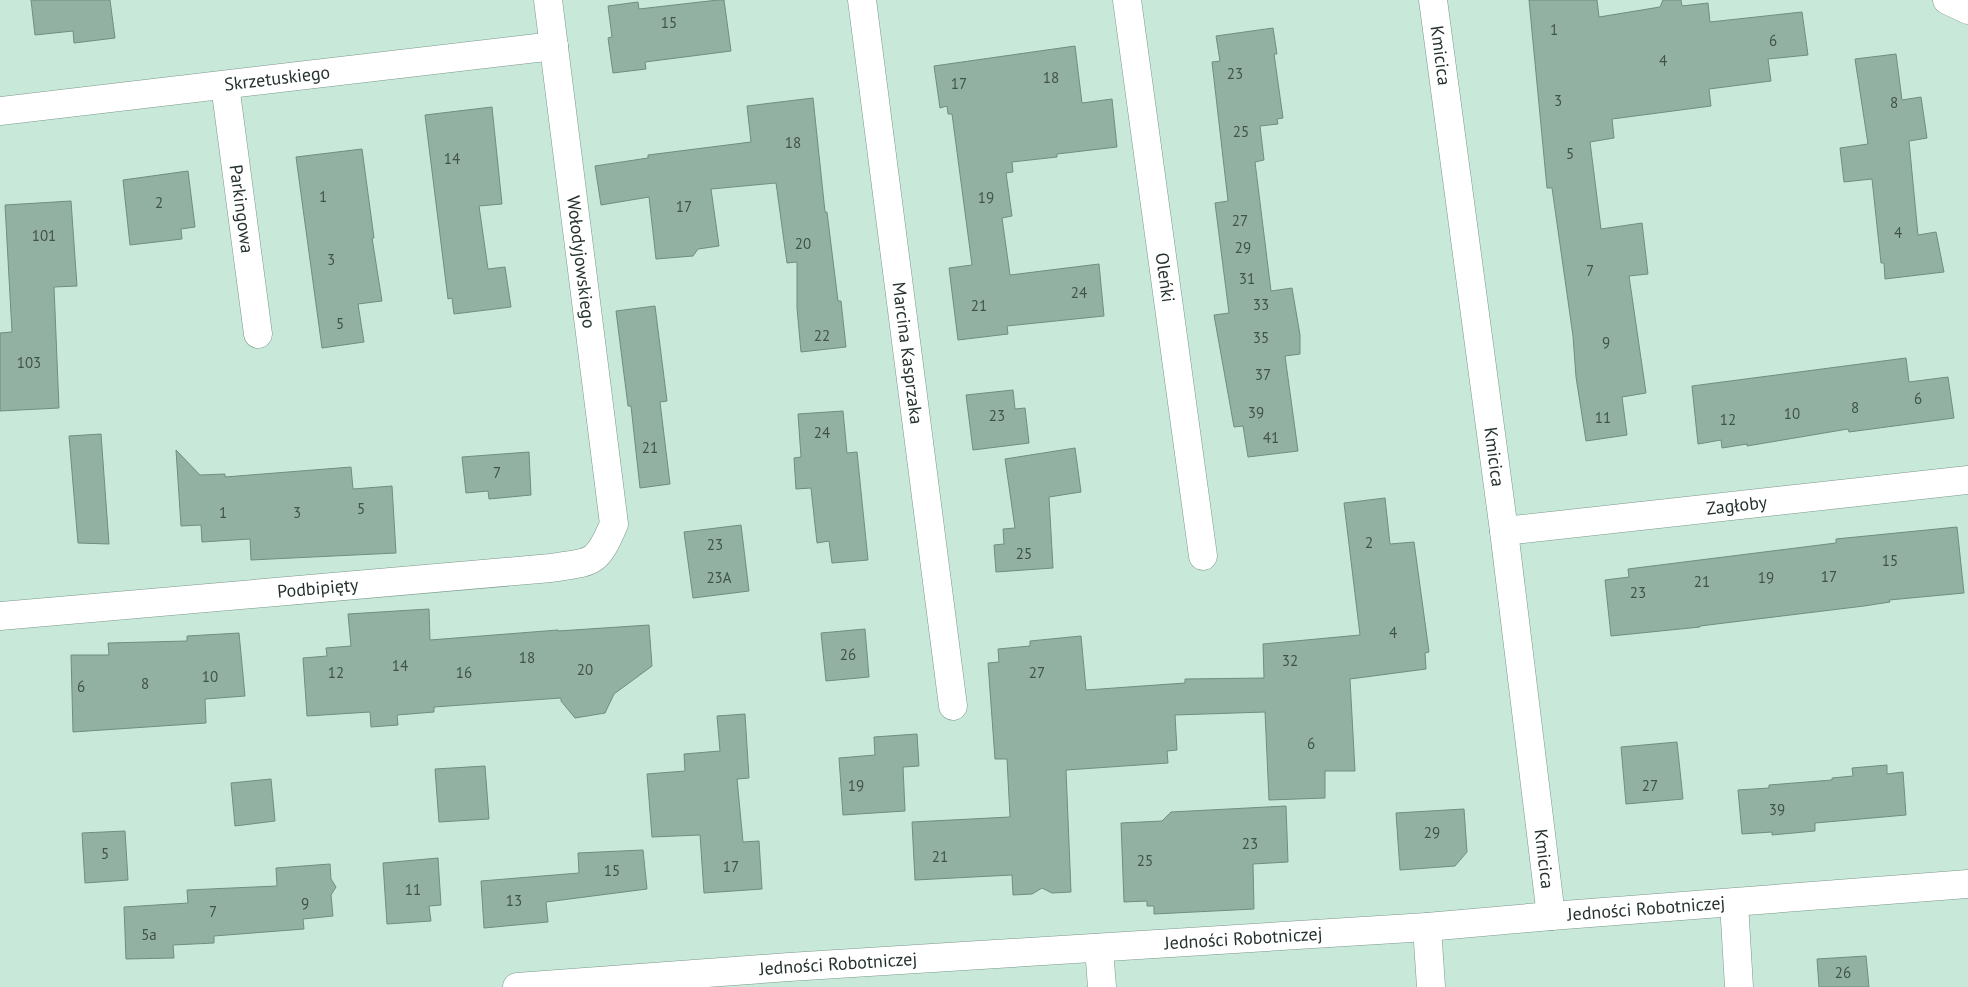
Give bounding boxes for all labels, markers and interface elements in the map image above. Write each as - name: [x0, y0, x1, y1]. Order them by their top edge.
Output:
- house number: 15: [661, 13, 677, 32]
- house number: 1: [1550, 20, 1558, 39]
- street label: Kmicica: [1426, 24, 1456, 87]
- house number: 6: [1769, 31, 1777, 50]
- house number: 4: [1659, 51, 1667, 70]
- street label: Skrzetuskiego: [223, 60, 331, 96]
- house number: 23: [1227, 64, 1243, 83]
- house number: 18: [1043, 68, 1059, 87]
- house number: 17: [951, 74, 967, 93]
- house number: 3: [1554, 91, 1562, 110]
- house number: 8: [1890, 93, 1898, 112]
- house number: 25: [1233, 122, 1249, 141]
- house number: 18: [785, 133, 801, 152]
- house number: 5: [1566, 144, 1574, 163]
- house number: 14: [444, 149, 460, 168]
- street label: Parkingowa: [225, 163, 259, 255]
- house number: 1: [319, 187, 327, 206]
- house number: 19: [978, 188, 994, 207]
- house number: 2: [155, 193, 163, 212]
- street label: Wołodyjowskiego: [562, 194, 601, 330]
- house number: 17: [676, 197, 692, 216]
- house number: 27: [1232, 211, 1248, 230]
- house number: 4: [1894, 223, 1902, 242]
- house number: 101: [32, 226, 56, 245]
- house number: 20: [795, 234, 811, 253]
- house number: 29: [1235, 238, 1251, 257]
- house number: 3: [327, 250, 335, 269]
- street label: Oleńki: [1151, 251, 1180, 304]
- house number: 7: [1586, 261, 1594, 280]
- house number: 31: [1239, 269, 1255, 288]
- street label: Marcina Kasprzaka: [887, 280, 929, 426]
- house number: 24: [1071, 283, 1087, 302]
- house number: 33: [1253, 295, 1269, 314]
- house number: 21: [971, 296, 987, 315]
- house number: 5: [336, 314, 344, 333]
- house number: 22: [814, 326, 830, 345]
- house number: 35: [1253, 328, 1269, 347]
- house number: 9: [1602, 333, 1610, 352]
- house number: 103: [17, 353, 41, 372]
- house number: 37: [1255, 365, 1271, 384]
- house number: 6: [1914, 389, 1922, 408]
- house number: 8: [1851, 398, 1859, 417]
- house number: 39: [1248, 403, 1264, 422]
- house number: 10: [1784, 404, 1800, 423]
- house number: 23: [989, 406, 1005, 425]
- house number: 11: [1595, 408, 1611, 427]
- house number: 12: [1720, 410, 1736, 429]
- house number: 24: [814, 423, 830, 442]
- street label: Kmicica: [1479, 426, 1510, 488]
- house number: 41: [1263, 428, 1279, 447]
- house number: 21: [642, 438, 658, 457]
- house number: 7: [493, 463, 501, 482]
- street label: Zagłoby: [1705, 490, 1769, 520]
- house number: 5: [357, 499, 365, 518]
- house number: 1: [219, 503, 227, 522]
- house number: 3: [293, 503, 301, 522]
- house number: 2: [1365, 533, 1373, 552]
- house number: 23: [707, 535, 723, 554]
- house number: 25: [1016, 544, 1032, 563]
- house number: 15: [1882, 551, 1898, 570]
- house number: 17: [1821, 567, 1837, 586]
- house number: 23A: [706, 568, 732, 587]
- house number: 19: [1758, 568, 1774, 587]
- house number: 21: [1694, 572, 1710, 591]
- street label: Podbipięty: [276, 573, 360, 603]
- house number: 23: [1630, 583, 1646, 602]
- house number: 4: [1389, 623, 1397, 642]
- house number: 26: [840, 645, 856, 664]
- house number: 18: [519, 648, 535, 667]
- house number: 32: [1282, 651, 1298, 670]
- house number: 14: [392, 656, 408, 675]
- house number: 20: [577, 660, 593, 679]
- house number: 12: [328, 663, 344, 682]
- house number: 16: [456, 663, 472, 682]
- house number: 27: [1029, 663, 1045, 682]
- house number: 10: [202, 667, 218, 686]
- house number: 8: [141, 674, 149, 693]
- house number: 6: [77, 677, 85, 696]
- house number: 6: [1307, 734, 1315, 753]
- house number: 19: [848, 776, 864, 795]
- house number: 27: [1642, 776, 1658, 795]
- house number: 39: [1769, 800, 1785, 819]
- house number: 29: [1424, 823, 1440, 842]
- street label: Kmicica: [1529, 828, 1560, 890]
- house number: 23: [1242, 834, 1258, 853]
- house number: 5: [101, 844, 109, 863]
- house number: 21: [932, 847, 948, 866]
- house number: 25: [1137, 851, 1153, 870]
- house number: 17: [723, 857, 739, 876]
- house number: 15: [604, 861, 620, 880]
- house number: 11: [405, 880, 421, 899]
- house number: 13: [506, 891, 522, 910]
- street label: Jedności Robotniczej: [1565, 891, 1726, 926]
- house number: 9: [301, 894, 309, 913]
- house number: 7: [209, 902, 217, 921]
- street label: Jedności Robotniczej: [1163, 922, 1323, 955]
- house number: 5a: [141, 925, 157, 944]
- street label: Jedności Robotniczej: [757, 947, 918, 980]
- house number: 26: [1835, 963, 1851, 982]

